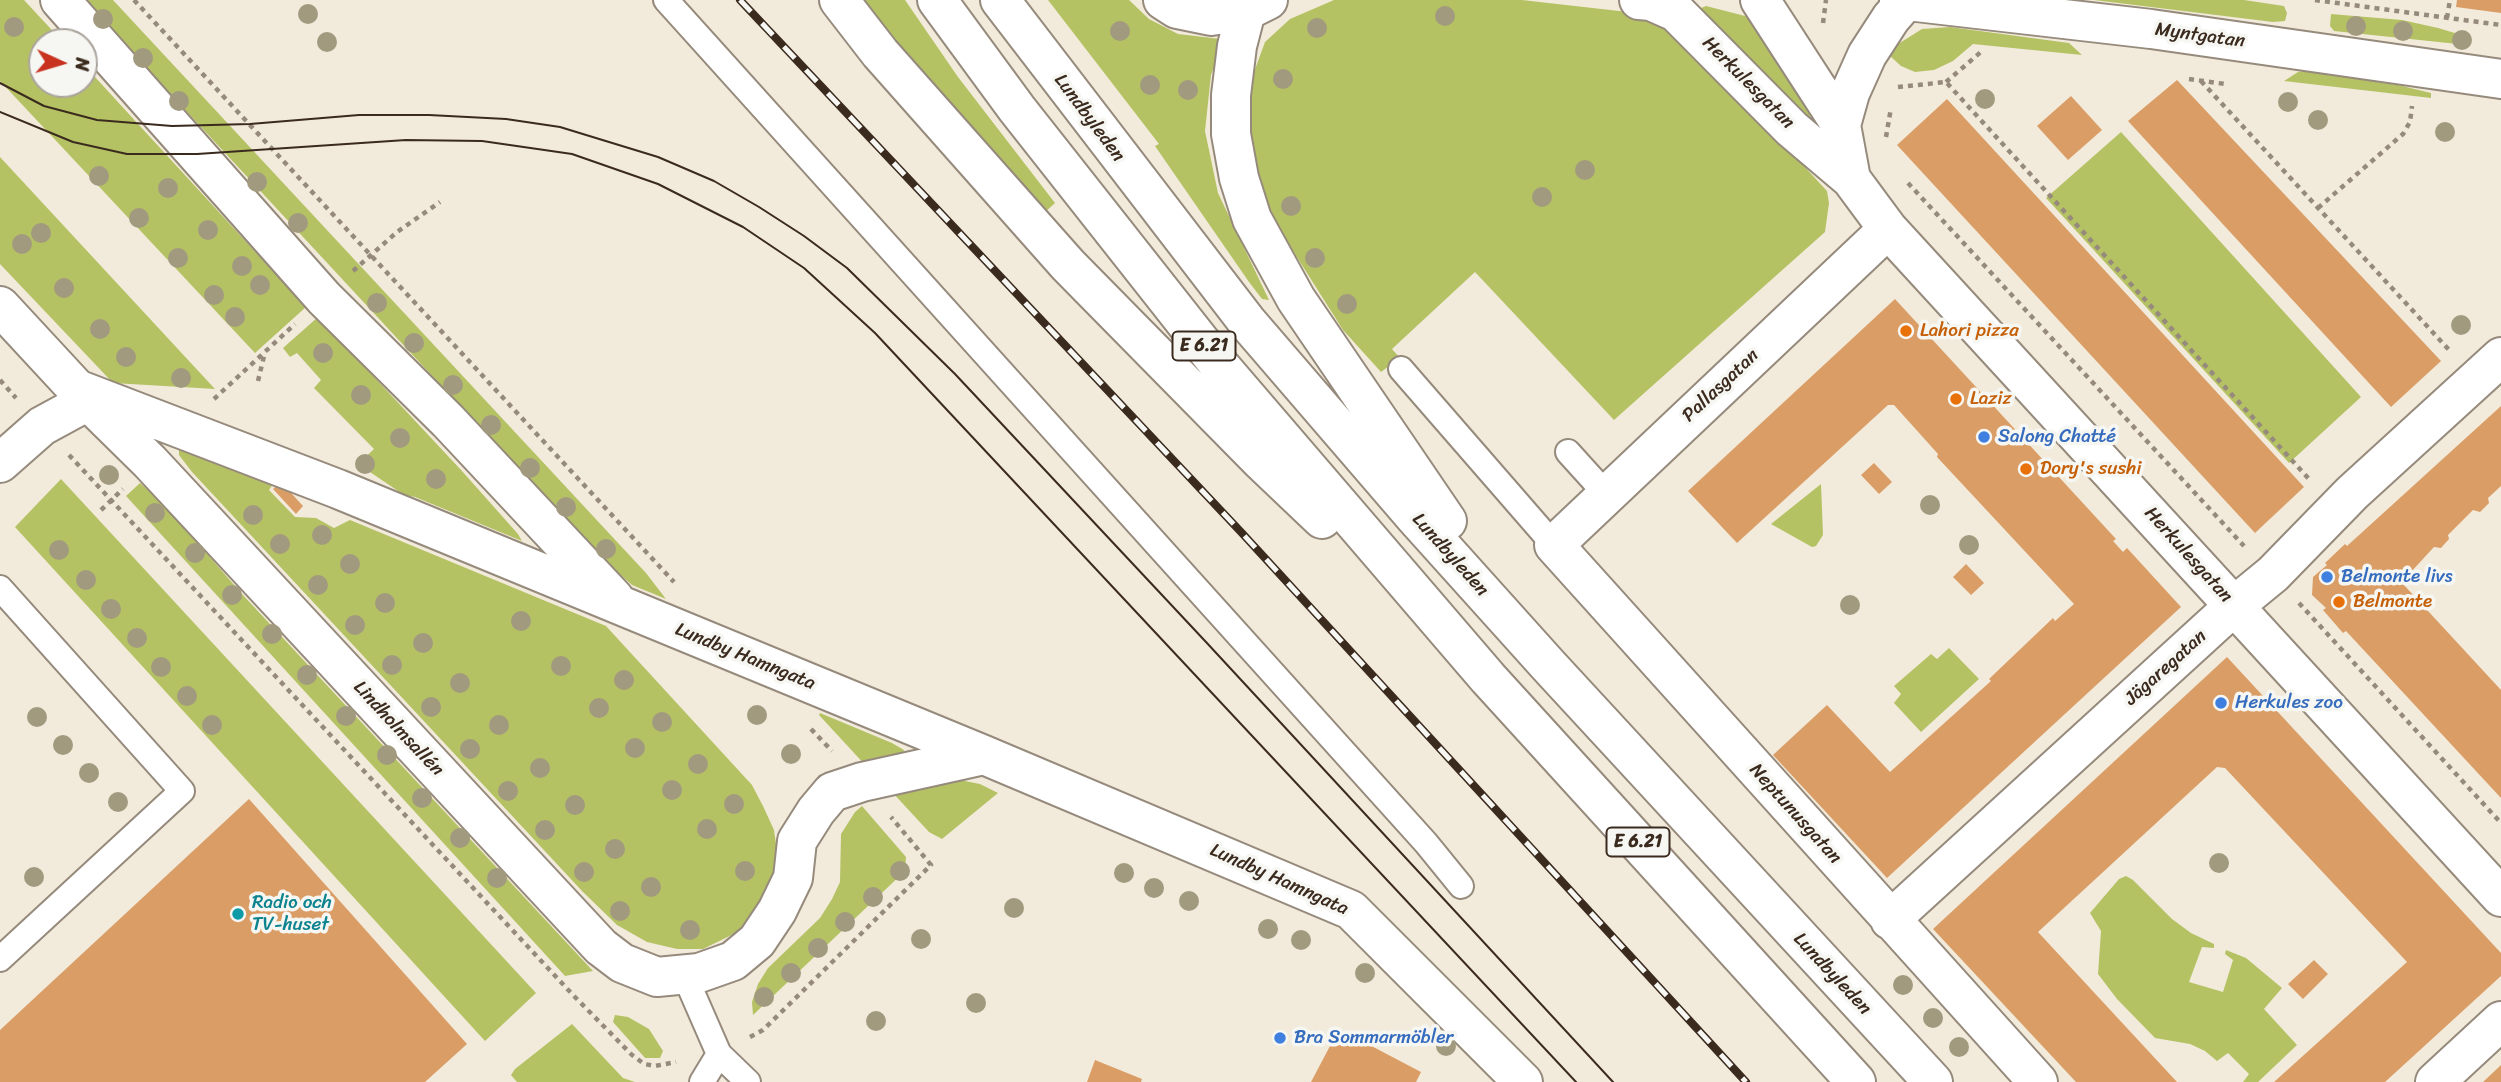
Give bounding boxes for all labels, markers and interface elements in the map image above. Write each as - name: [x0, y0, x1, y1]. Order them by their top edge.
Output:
- street label: Myntgatan: [2154, 18, 2246, 54]
- north arrow: [28, 28, 98, 98]
- street label: Herkulesgatan: [1697, 32, 1799, 134]
- text: N: [66, 57, 99, 72]
- street label: Lundbyleden: [1049, 70, 1129, 166]
- place label: Lahori pizza: [1920, 320, 2019, 342]
- marker: Lahori pizza: [1898, 323, 1914, 339]
- road number: E 6.21: [1172, 332, 1236, 360]
- street label: Pallasgatan: [1678, 345, 1764, 427]
- place label: Laziz: [1970, 388, 2012, 410]
- marker: Laziz: [1948, 391, 1964, 407]
- place label: Salong Chatté: [1998, 426, 2116, 448]
- marker: Salong Chatté: [1976, 429, 1992, 445]
- place label: Dory's sushi: [2040, 458, 2141, 480]
- marker: Dory's sushi: [2018, 461, 2034, 477]
- street label: Herkulesgatan: [2139, 502, 2237, 608]
- street label: Lundbyleden: [1407, 509, 1493, 601]
- place label: Belmonte livs: [2341, 566, 2452, 588]
- marker: Belmonte livs: [2319, 569, 2335, 585]
- place label: Belmonte: [2353, 591, 2432, 613]
- marker: Belmonte: [2331, 594, 2347, 610]
- street label: Lundby Hamngata: [672, 619, 818, 695]
- street label: Jägaregatan: [2120, 625, 2212, 711]
- street label: Lindholmsallén: [348, 677, 448, 781]
- place label: Herkules zoo: [2235, 692, 2343, 714]
- marker: Herkules zoo: [2213, 695, 2229, 711]
- street label: Neptunusgatan: [1744, 759, 1846, 869]
- road number: E 6.21: [1606, 828, 1670, 856]
- street label: Lundby Hamngata: [1206, 839, 1352, 921]
- place label: Radio och TV-huset: [252, 892, 332, 936]
- marker: Radio och TV-huset: [230, 906, 246, 922]
- street label: Lundbyleden: [1788, 928, 1876, 1020]
- place label: Bra Sommarmöbler: [1294, 1027, 1453, 1049]
- marker: Bra Sommarmöbler: [1272, 1030, 1288, 1046]

